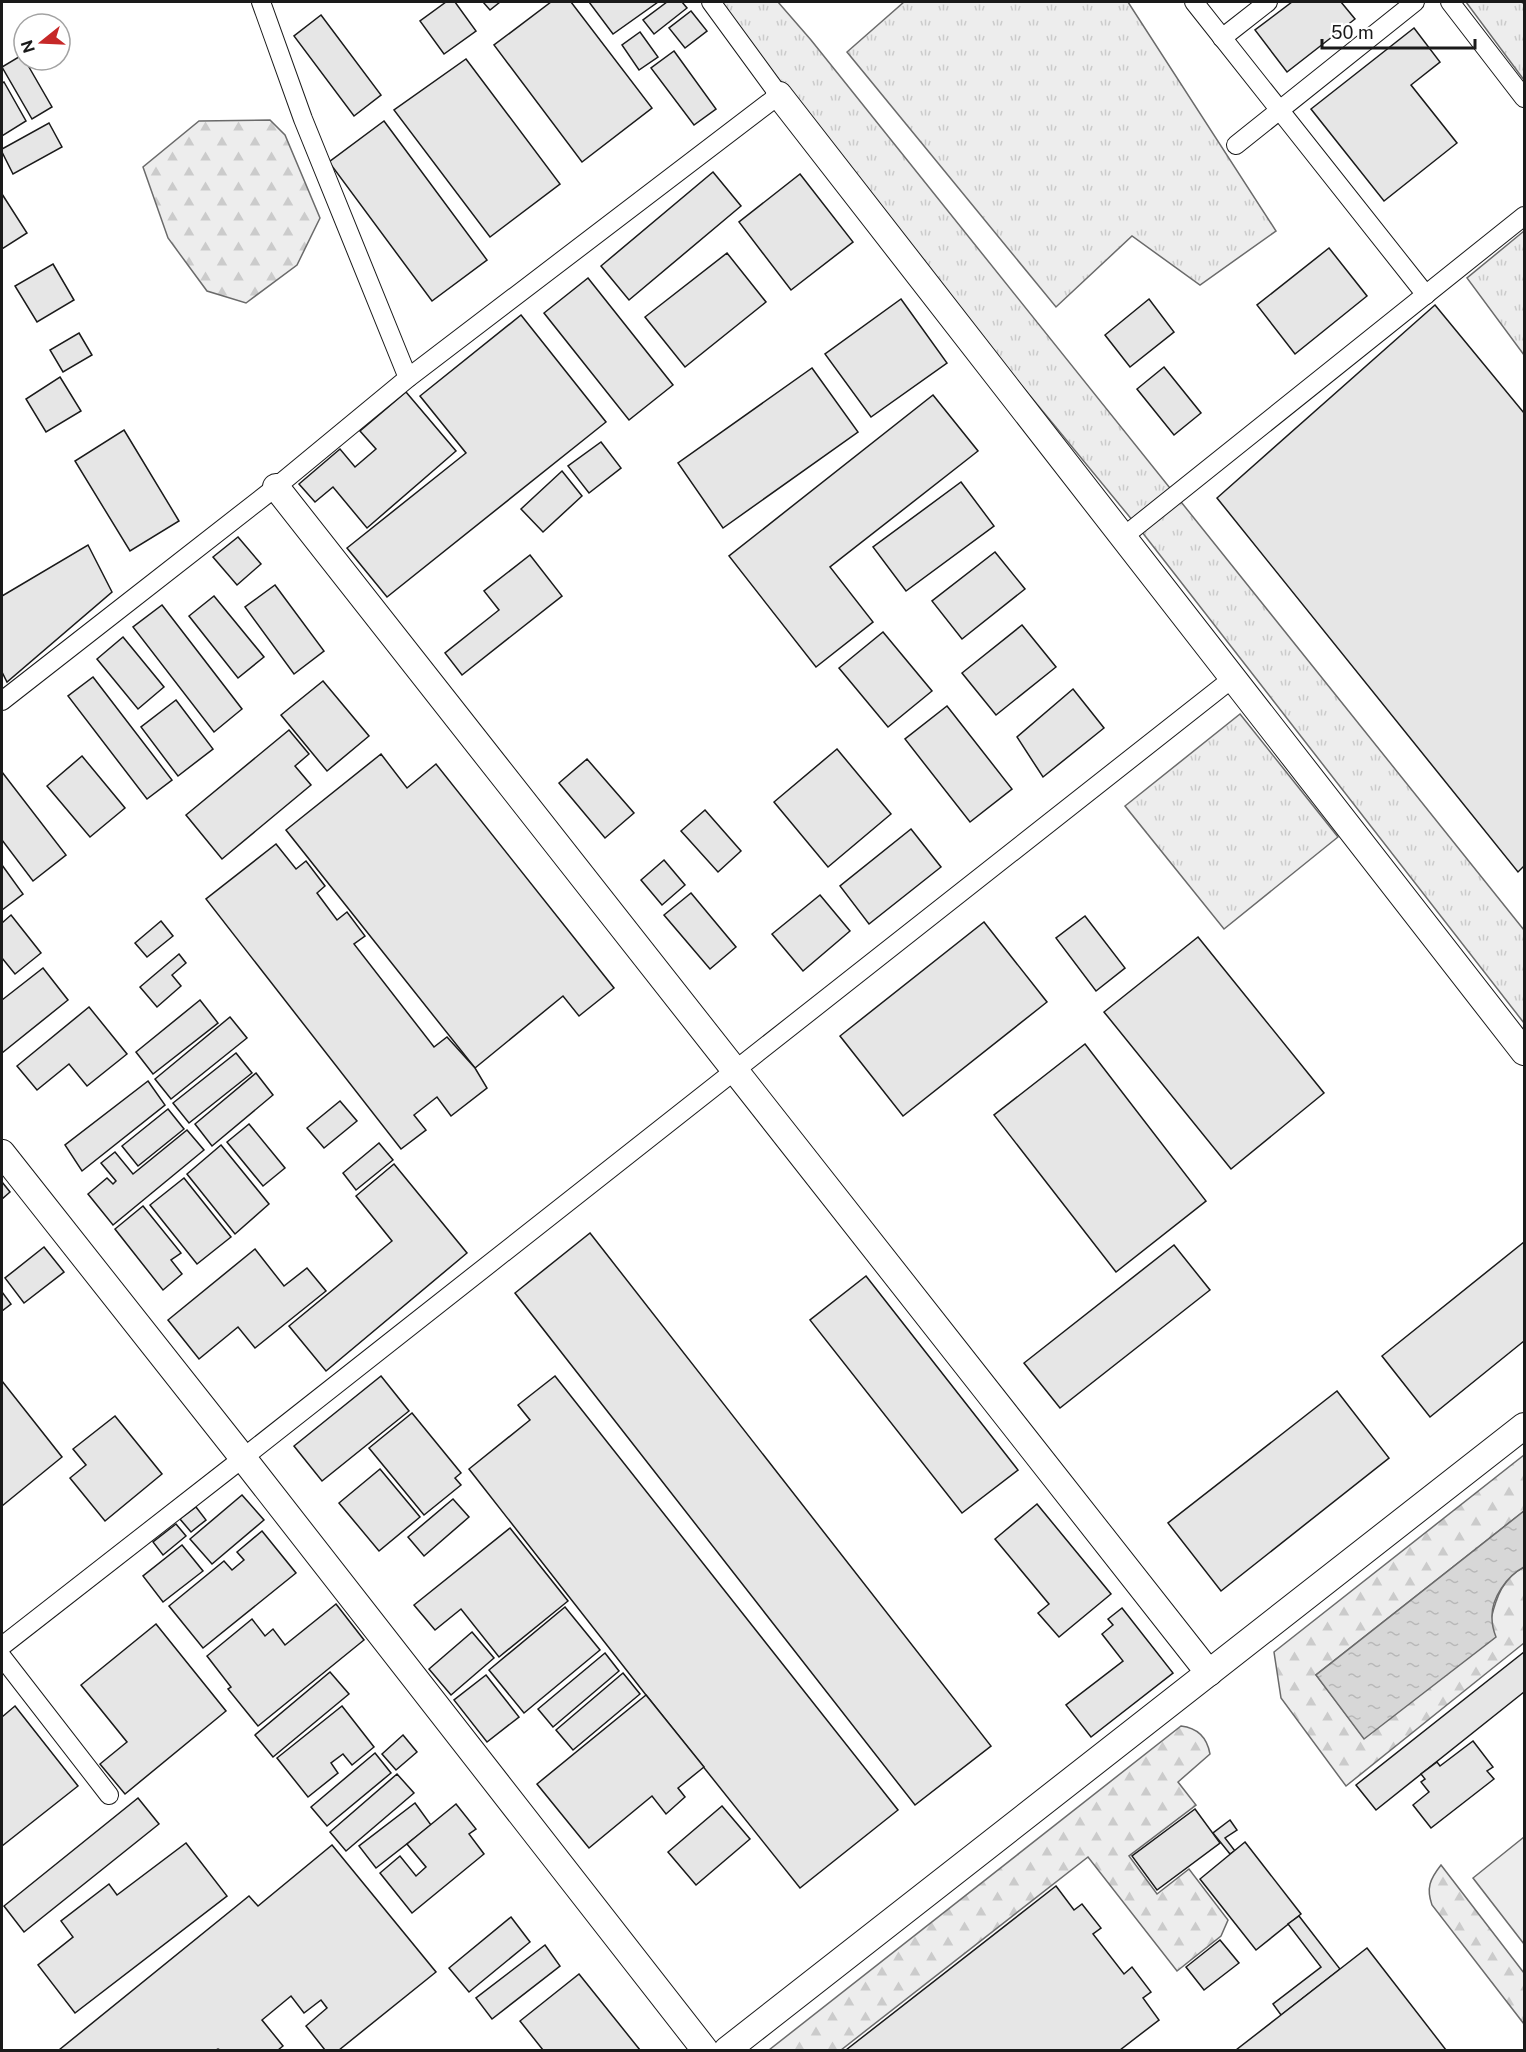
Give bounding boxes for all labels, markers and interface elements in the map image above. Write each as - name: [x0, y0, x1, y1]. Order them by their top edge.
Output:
- north arrow: [12, 12, 72, 72]
- scale bar: [1322, 12, 1475, 50]
- text: 50 m: [1331, 22, 1374, 43]
- text: N: [17, 38, 39, 55]

